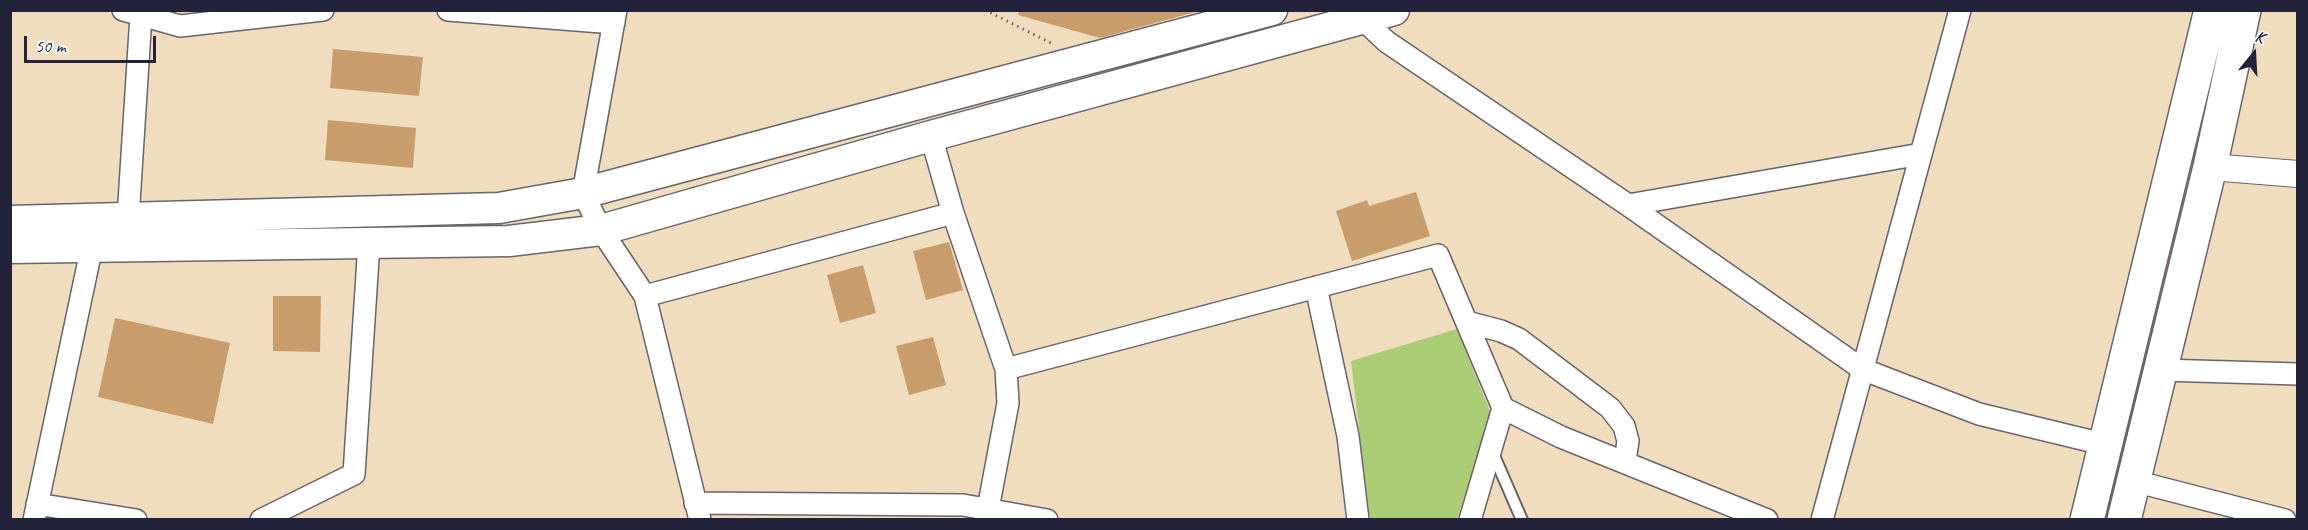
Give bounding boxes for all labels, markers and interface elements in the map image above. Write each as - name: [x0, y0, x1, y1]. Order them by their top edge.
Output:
- scale bar: [27, 24, 159, 62]
- north arrow: [2224, 24, 2284, 84]
- text: K: [2253, 26, 2267, 48]
- text: 50 m: [35, 35, 66, 57]

